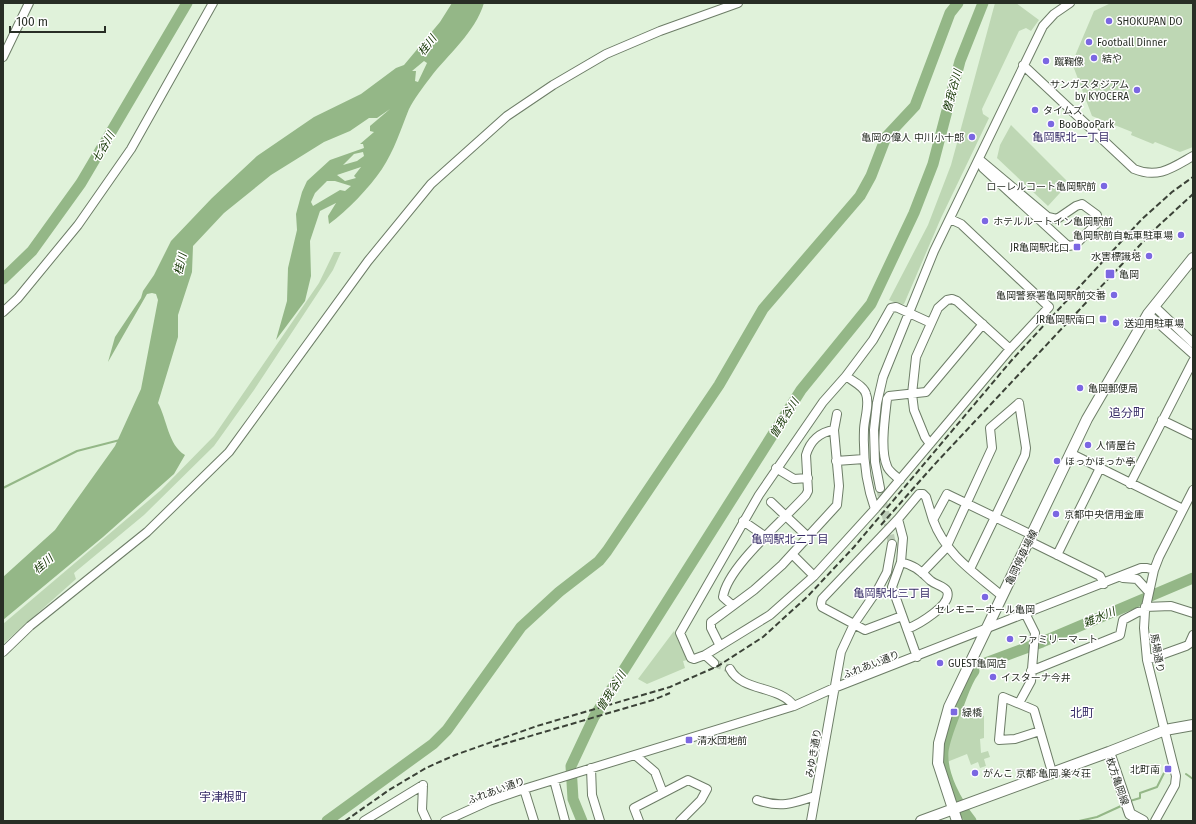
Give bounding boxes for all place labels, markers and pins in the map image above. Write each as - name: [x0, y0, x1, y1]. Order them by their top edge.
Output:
- marker: SHOKUPAN DO: [1104, 16, 1114, 26]
- place label: SHOKUPAN DO: [1117, 16, 1182, 28]
- marker: Football Dinner: [1084, 37, 1094, 47]
- place label: Football Dinner: [1097, 37, 1167, 49]
- marker: 結や: [1089, 53, 1099, 63]
- place label: 結や: [1102, 53, 1122, 65]
- marker: 蹴鞠像: [1041, 56, 1051, 66]
- place label: 蹴鞠像: [1054, 56, 1084, 68]
- place label: サンガスタジアム by KYOCERA: [1050, 79, 1129, 103]
- marker: サンガスタジアム by KYOCERA: [1132, 85, 1142, 95]
- marker: タイムズ: [1030, 105, 1040, 115]
- place label: タイムズ: [1043, 105, 1083, 117]
- marker: BooBooPark: [1046, 119, 1056, 129]
- place label: BooBooPark: [1059, 119, 1115, 131]
- place label: 亀岡の偉人 中川小十郎: [861, 132, 964, 144]
- marker: 亀岡の偉人 中川小十郎: [967, 132, 977, 142]
- place label: ローレルコート亀岡駅前: [986, 181, 1096, 193]
- marker: ローレルコート亀岡駅前: [1099, 181, 1109, 191]
- marker: ホテルルートイン亀岡駅前: [980, 216, 990, 226]
- place label: ホテルルートイン亀岡駅前: [993, 216, 1113, 228]
- place label: 亀岡駅前自転車駐車場: [1073, 230, 1173, 242]
- marker: 亀岡駅前自転車駐車場: [1176, 230, 1186, 240]
- place label: JR亀岡駅北口: [1010, 242, 1069, 254]
- marker: JR亀岡駅北口: [1072, 242, 1082, 252]
- place label: 水害標識塔: [1091, 251, 1141, 263]
- marker: 水害標識塔: [1144, 251, 1154, 261]
- marker: 亀岡: [1104, 268, 1116, 280]
- place label: 亀岡: [1119, 269, 1139, 281]
- place label: 亀岡警察署亀岡駅前交番: [996, 290, 1106, 302]
- marker: 亀岡警察署亀岡駅前交番: [1109, 290, 1119, 300]
- place label: JR亀岡駅南口: [1036, 314, 1095, 326]
- marker: JR亀岡駅南口: [1098, 314, 1108, 324]
- marker: 送迎用駐車場: [1111, 318, 1121, 328]
- place label: 送迎用駐車場: [1124, 318, 1184, 330]
- marker: 亀岡郵便局: [1075, 383, 1085, 393]
- place label: 亀岡郵便局: [1088, 383, 1138, 395]
- marker: 人情屋台: [1083, 440, 1093, 450]
- place label: 人情屋台: [1096, 440, 1136, 452]
- marker: ほっかほっか亭: [1052, 456, 1062, 466]
- place label: ほっかほっか亭: [1065, 456, 1135, 468]
- marker: 京都中央信用金庫: [1051, 509, 1061, 519]
- place label: 京都中央信用金庫: [1064, 509, 1144, 521]
- marker: セレモニーホール亀岡: [980, 592, 990, 602]
- place label: セレモニーホール亀岡: [935, 604, 1035, 616]
- marker: ファミリーマート: [1005, 634, 1015, 644]
- place label: ファミリーマート: [1018, 634, 1098, 646]
- marker: GUEST亀岡店: [935, 658, 945, 668]
- place label: GUEST亀岡店: [948, 658, 1007, 670]
- marker: イスターナ今井: [988, 672, 998, 682]
- place label: イスターナ今井: [1001, 672, 1071, 684]
- marker: 緑橋: [949, 707, 959, 717]
- place label: 緑橋: [962, 707, 982, 719]
- marker: 清水団地前: [684, 735, 694, 745]
- place label: 清水団地前: [697, 735, 747, 747]
- place label: 北町南: [1130, 764, 1160, 776]
- marker: 北町南: [1163, 764, 1173, 774]
- marker: がんこ 京都 亀岡 楽々荘: [970, 768, 980, 778]
- place label: がんこ 京都 亀岡 楽々荘: [983, 768, 1091, 780]

